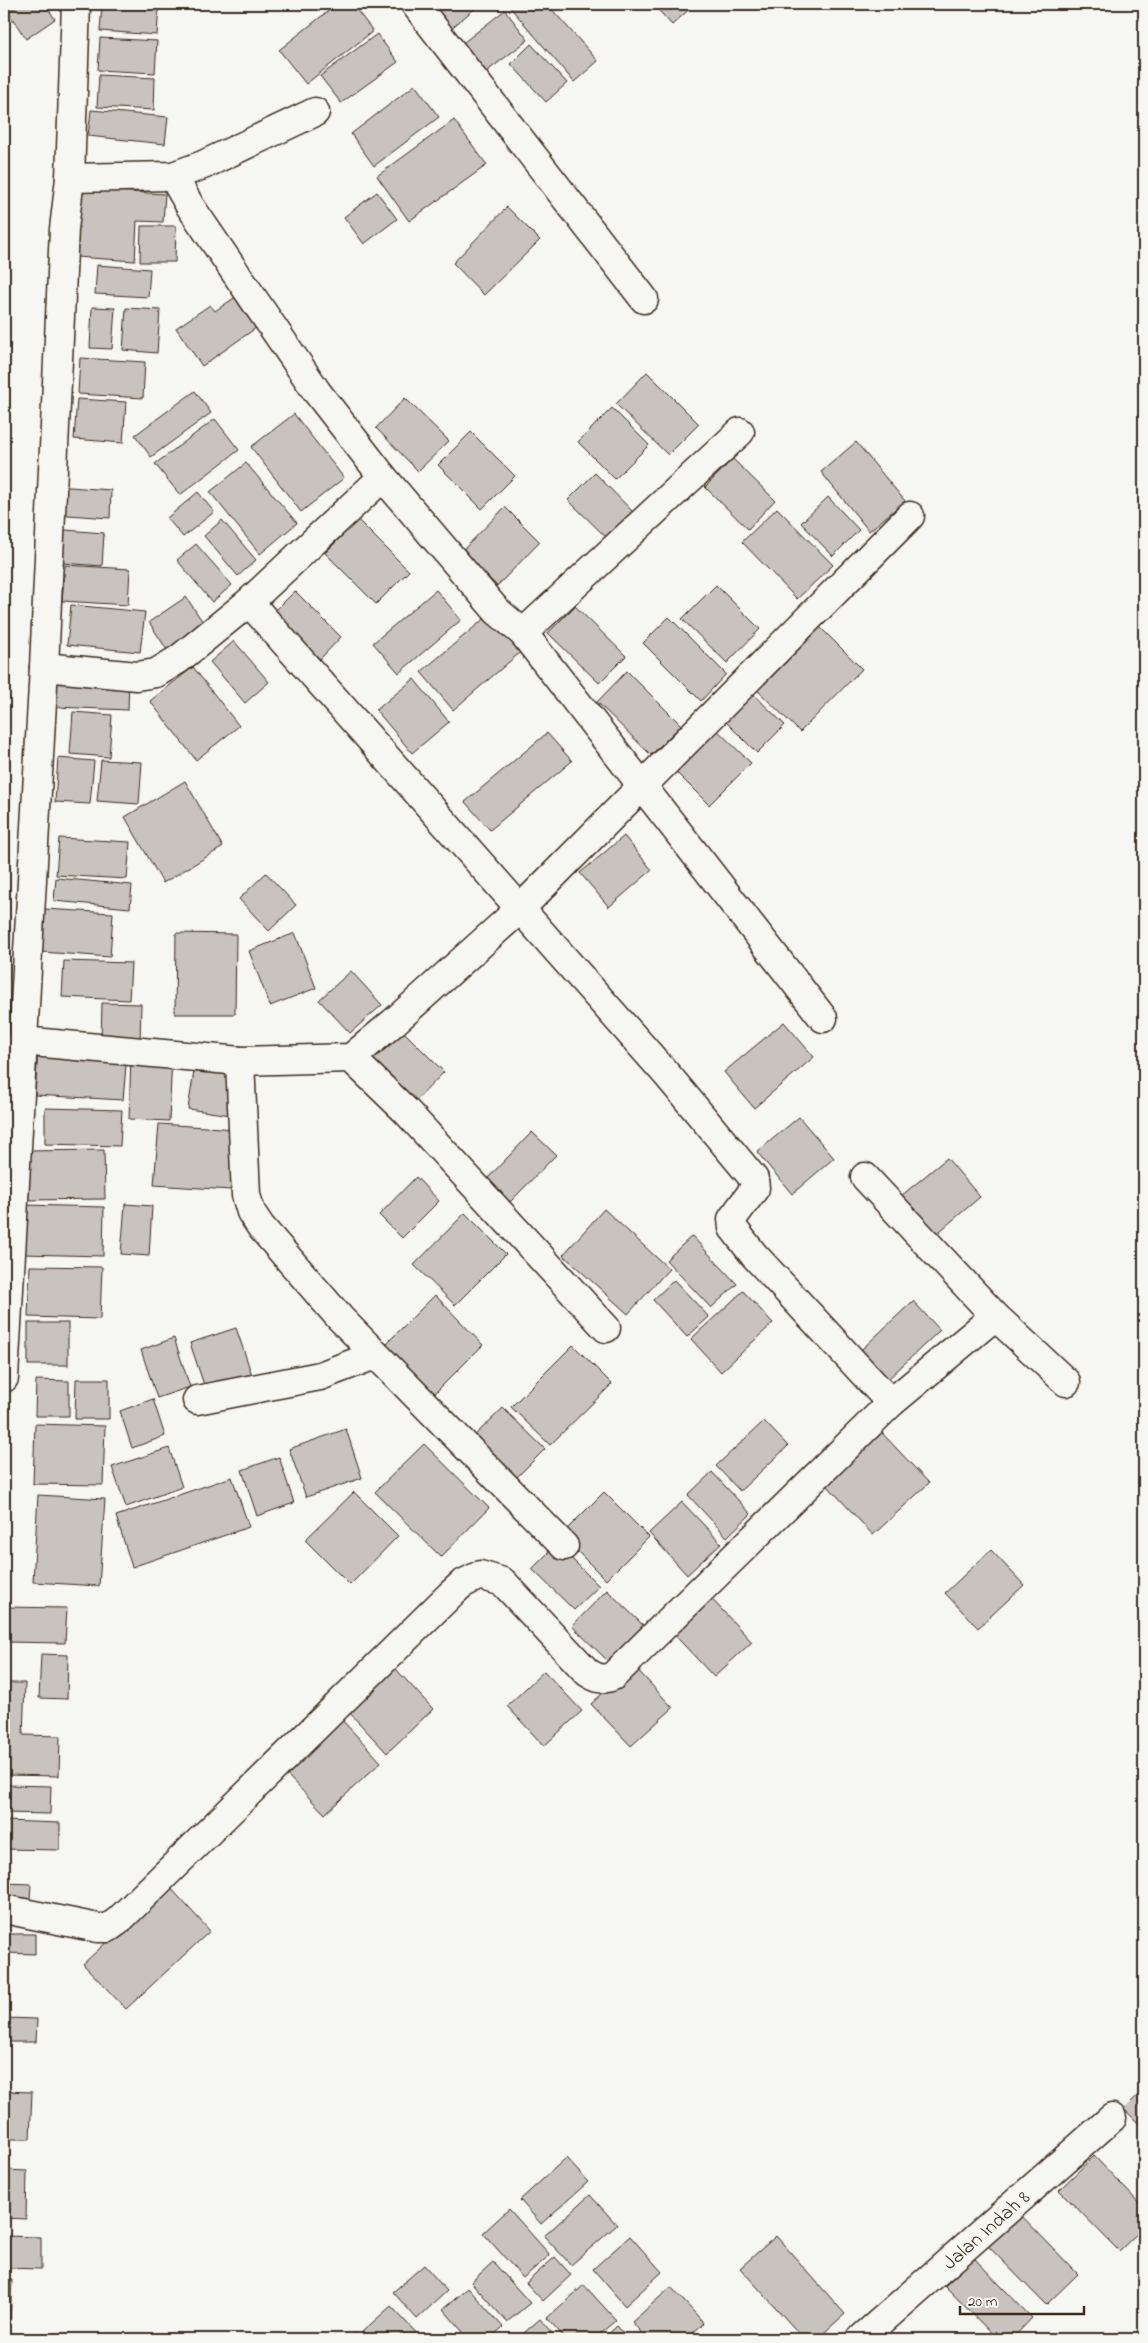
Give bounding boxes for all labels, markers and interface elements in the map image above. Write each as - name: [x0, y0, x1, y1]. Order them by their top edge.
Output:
- street label: Jalan Indah 8: [937, 2185, 1037, 2278]
- scale bar: [960, 2283, 1084, 2315]
- text: 20 m: [968, 2291, 998, 2313]

